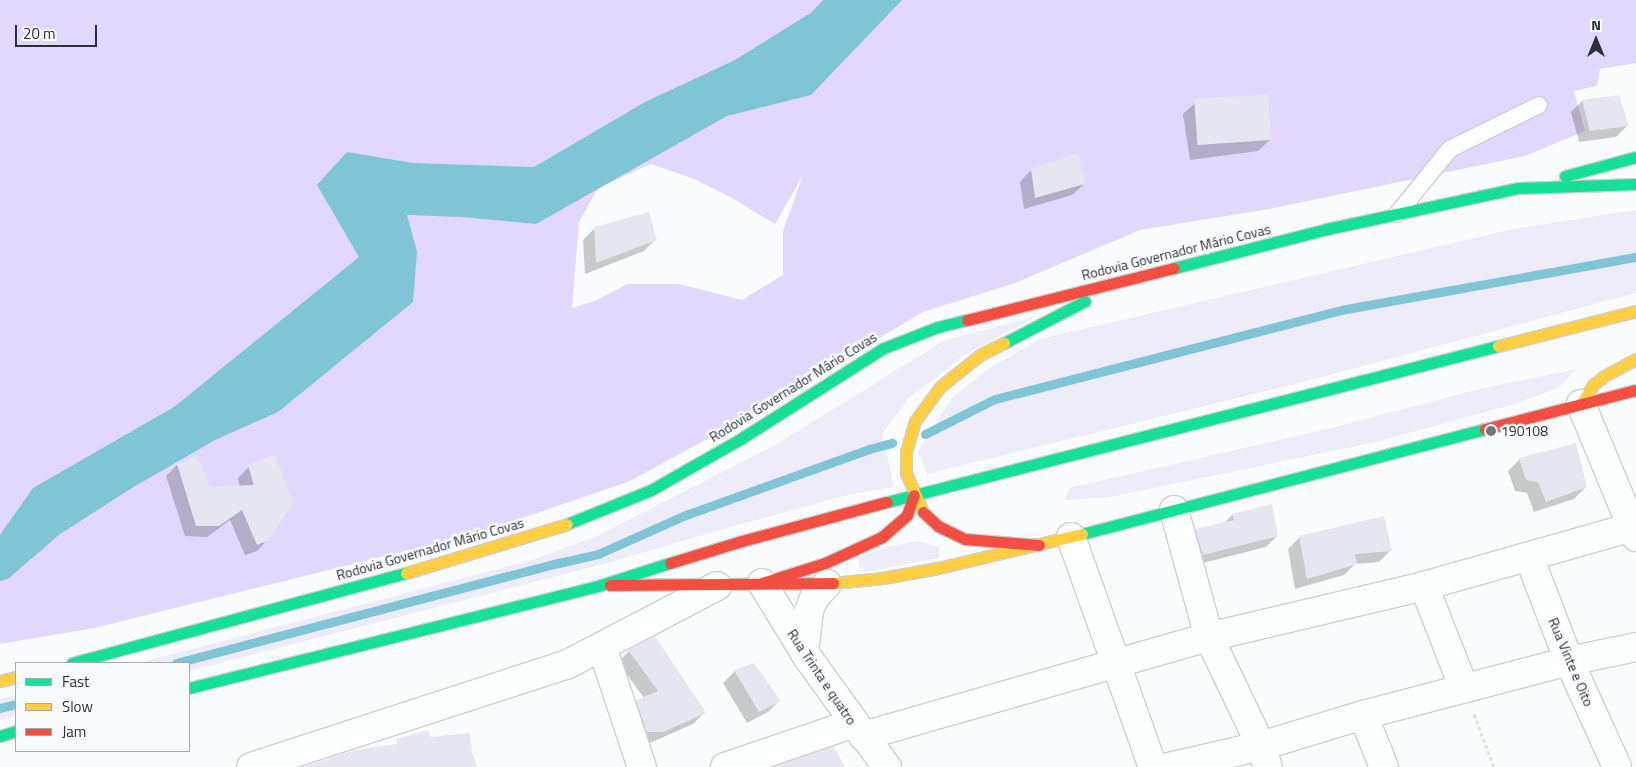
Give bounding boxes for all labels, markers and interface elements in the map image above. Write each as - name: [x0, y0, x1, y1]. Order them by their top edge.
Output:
- text: N: [1591, 14, 1601, 35]
- scale bar: [18, 15, 100, 47]
- north arrow: [1571, 15, 1621, 65]
- text: 20 m: [23, 22, 56, 45]
- street label: Rodovia Governador Mário Covas: [1080, 220, 1272, 284]
- street label: Rodovia Governador Mário Covas: [706, 328, 880, 446]
- place label: 190108: [1501, 423, 1548, 439]
- marker: 190108: [1485, 425, 1497, 437]
- street label: Rodovia Governador Mário Covas: [334, 514, 526, 584]
- street label: Rua Vinte e Oito: [1545, 615, 1597, 709]
- street label: Rua Trinta e quatro: [784, 626, 860, 728]
- legend: [15, 662, 190, 752]
- text: Fast: [62, 670, 89, 693]
- text: Slow: [62, 695, 93, 718]
- text: Jam: [62, 720, 86, 743]

